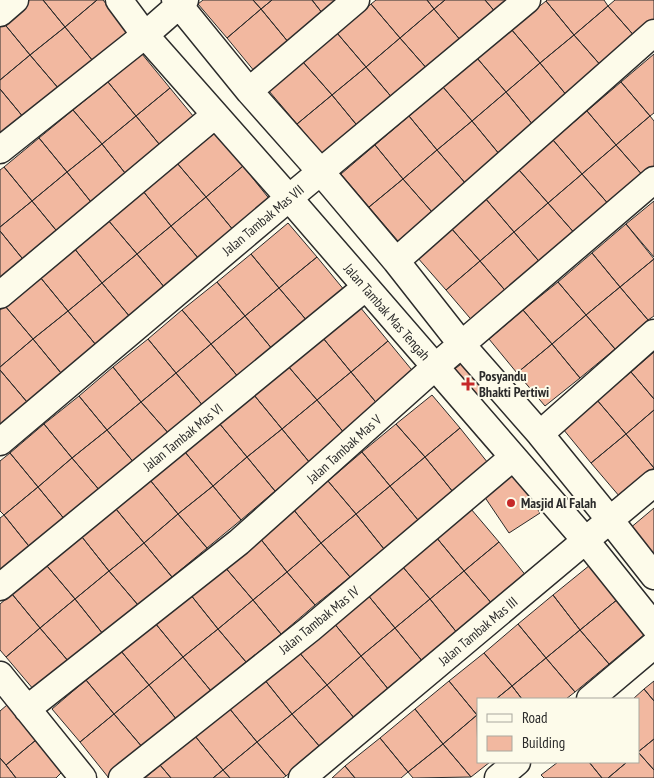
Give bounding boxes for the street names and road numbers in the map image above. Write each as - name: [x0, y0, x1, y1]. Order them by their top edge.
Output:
- street label: Jalan Tambak Mas VII: [218, 181, 307, 260]
- street label: Jalan Tambak Mas Tengah: [339, 259, 434, 364]
- street label: Jalan Tambak Mas VI: [139, 399, 227, 475]
- street label: Jalan Tambak Mas V: [302, 410, 386, 488]
- street label: Jalan Tambak Mas IV: [274, 582, 363, 658]
- street label: Jalan Tambak Mas III: [434, 593, 521, 670]

